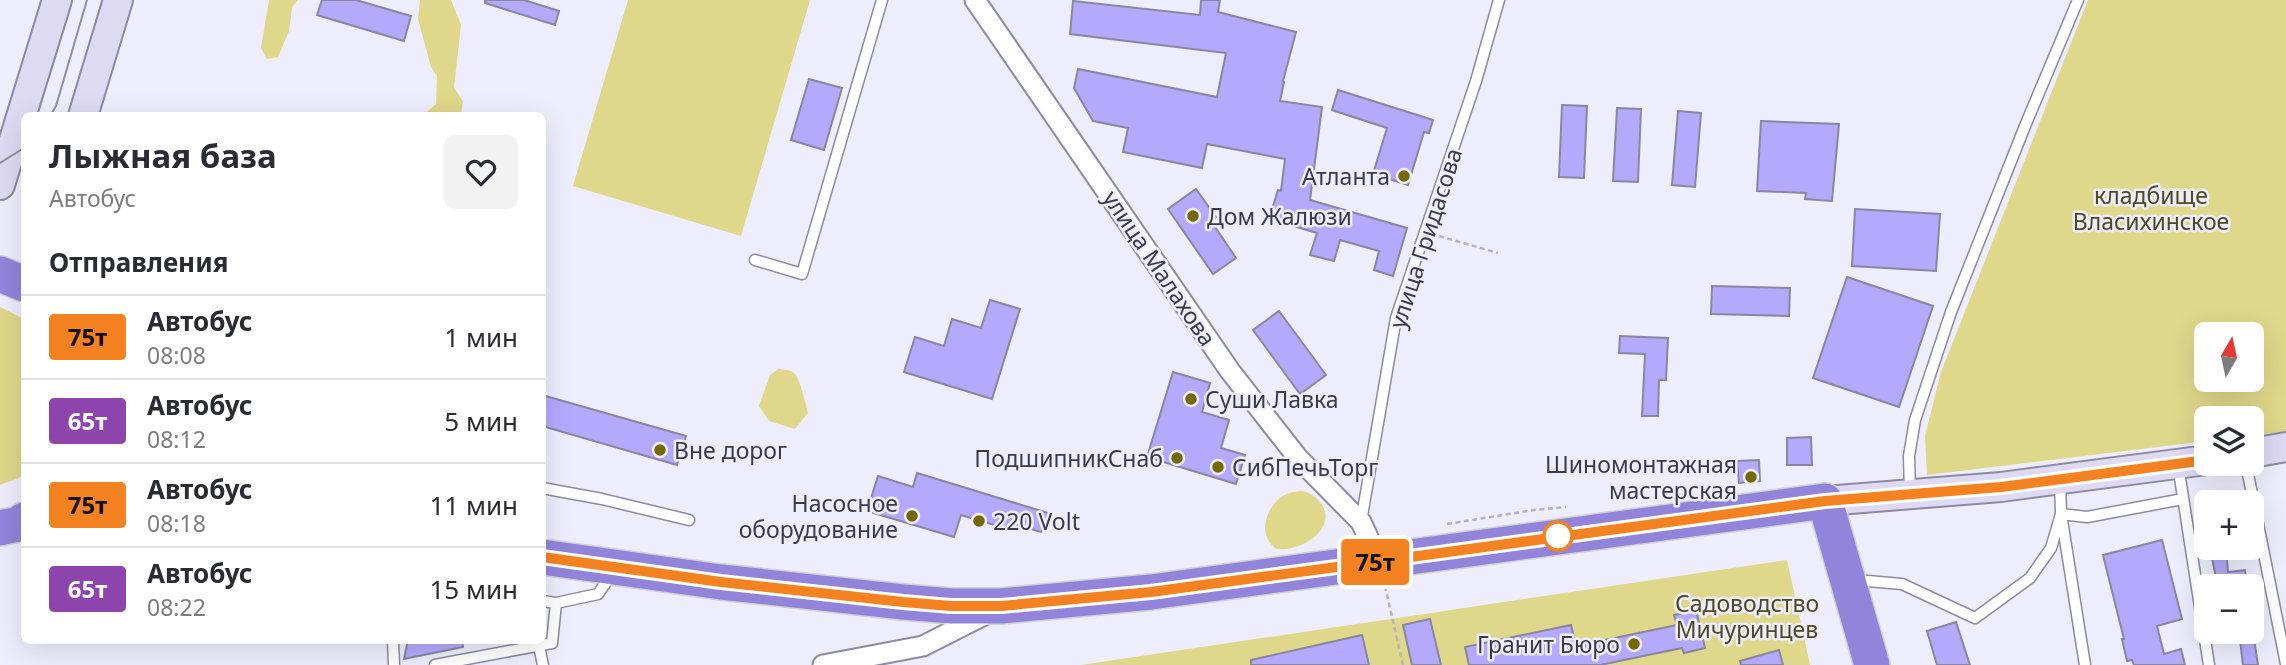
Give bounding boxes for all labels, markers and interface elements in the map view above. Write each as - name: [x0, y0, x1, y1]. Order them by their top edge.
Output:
- text: Лыжная база: [49, 133, 277, 178]
- button: heart: [444, 135, 518, 209]
- street label: улица Гридасова: [1381, 144, 1469, 332]
- place label: Атланта: [1302, 160, 1390, 192]
- marker: Атланта: [1396, 168, 1412, 184]
- park label: кладбище Власихинское: [2073, 179, 2229, 237]
- text: Автобус: [49, 182, 136, 214]
- street label: улица Малахова: [1096, 184, 1224, 352]
- place label: Дом Жалюзи: [1207, 200, 1352, 232]
- marker: Дом Жалюзи: [1185, 208, 1201, 224]
- text: Отправления: [49, 244, 228, 280]
- text: Автобус: [147, 303, 252, 339]
- text: 1 мин: [444, 319, 518, 355]
- text: 75т: [68, 320, 107, 353]
- north arrow: [2194, 322, 2264, 392]
- map controls: [2194, 322, 2264, 644]
- text: 08:08: [147, 339, 206, 371]
- place label: Суши Лавка: [1205, 383, 1339, 415]
- text: Автобус: [147, 387, 252, 423]
- marker: Суши Лавка: [1183, 391, 1199, 407]
- text: 5 мин: [444, 403, 518, 439]
- text: 65т: [68, 404, 107, 437]
- button: layers: [2194, 406, 2264, 476]
- text: 08:12: [147, 423, 206, 455]
- place label: Вне дорог: [674, 434, 787, 466]
- marker: Вне дорог: [652, 442, 668, 458]
- place label: ПодшипникСнаб: [974, 442, 1163, 474]
- place label: Шиномонтажная мастерская: [1545, 448, 1737, 506]
- marker: ПодшипникСнаб: [1169, 450, 1185, 466]
- place label: СибПечьТорг: [1232, 451, 1378, 483]
- marker: СибПечьТорг: [1210, 459, 1226, 475]
- marker: Шиномонтажная мастерская: [1743, 469, 1759, 485]
- text: Автобус: [147, 471, 252, 507]
- text: 11 мин: [429, 487, 518, 523]
- place label: Насосное оборудование: [739, 487, 898, 545]
- text: 75т: [68, 488, 107, 521]
- button: +: [2194, 490, 2264, 560]
- place label: 220 Volt: [993, 505, 1080, 537]
- text: 08:18: [147, 507, 206, 539]
- marker: Насосное оборудование: [904, 508, 920, 524]
- marker: 220 Volt: [971, 513, 987, 529]
- unlabelled marker: [1543, 521, 1573, 551]
- line badge: 75т: [1335, 539, 1415, 585]
- text: 75т: [1355, 545, 1395, 578]
- text: Автобус: [147, 555, 252, 591]
- text: 15 мин: [429, 571, 518, 607]
- text: 65т: [68, 572, 107, 605]
- button: −: [2194, 574, 2264, 644]
- park label: Садоводство Мичуринцев: [1675, 587, 1819, 645]
- text: 08:22: [147, 591, 206, 623]
- place label: Гранит Бюро: [1477, 628, 1620, 660]
- marker: Гранит Бюро: [1626, 636, 1642, 652]

